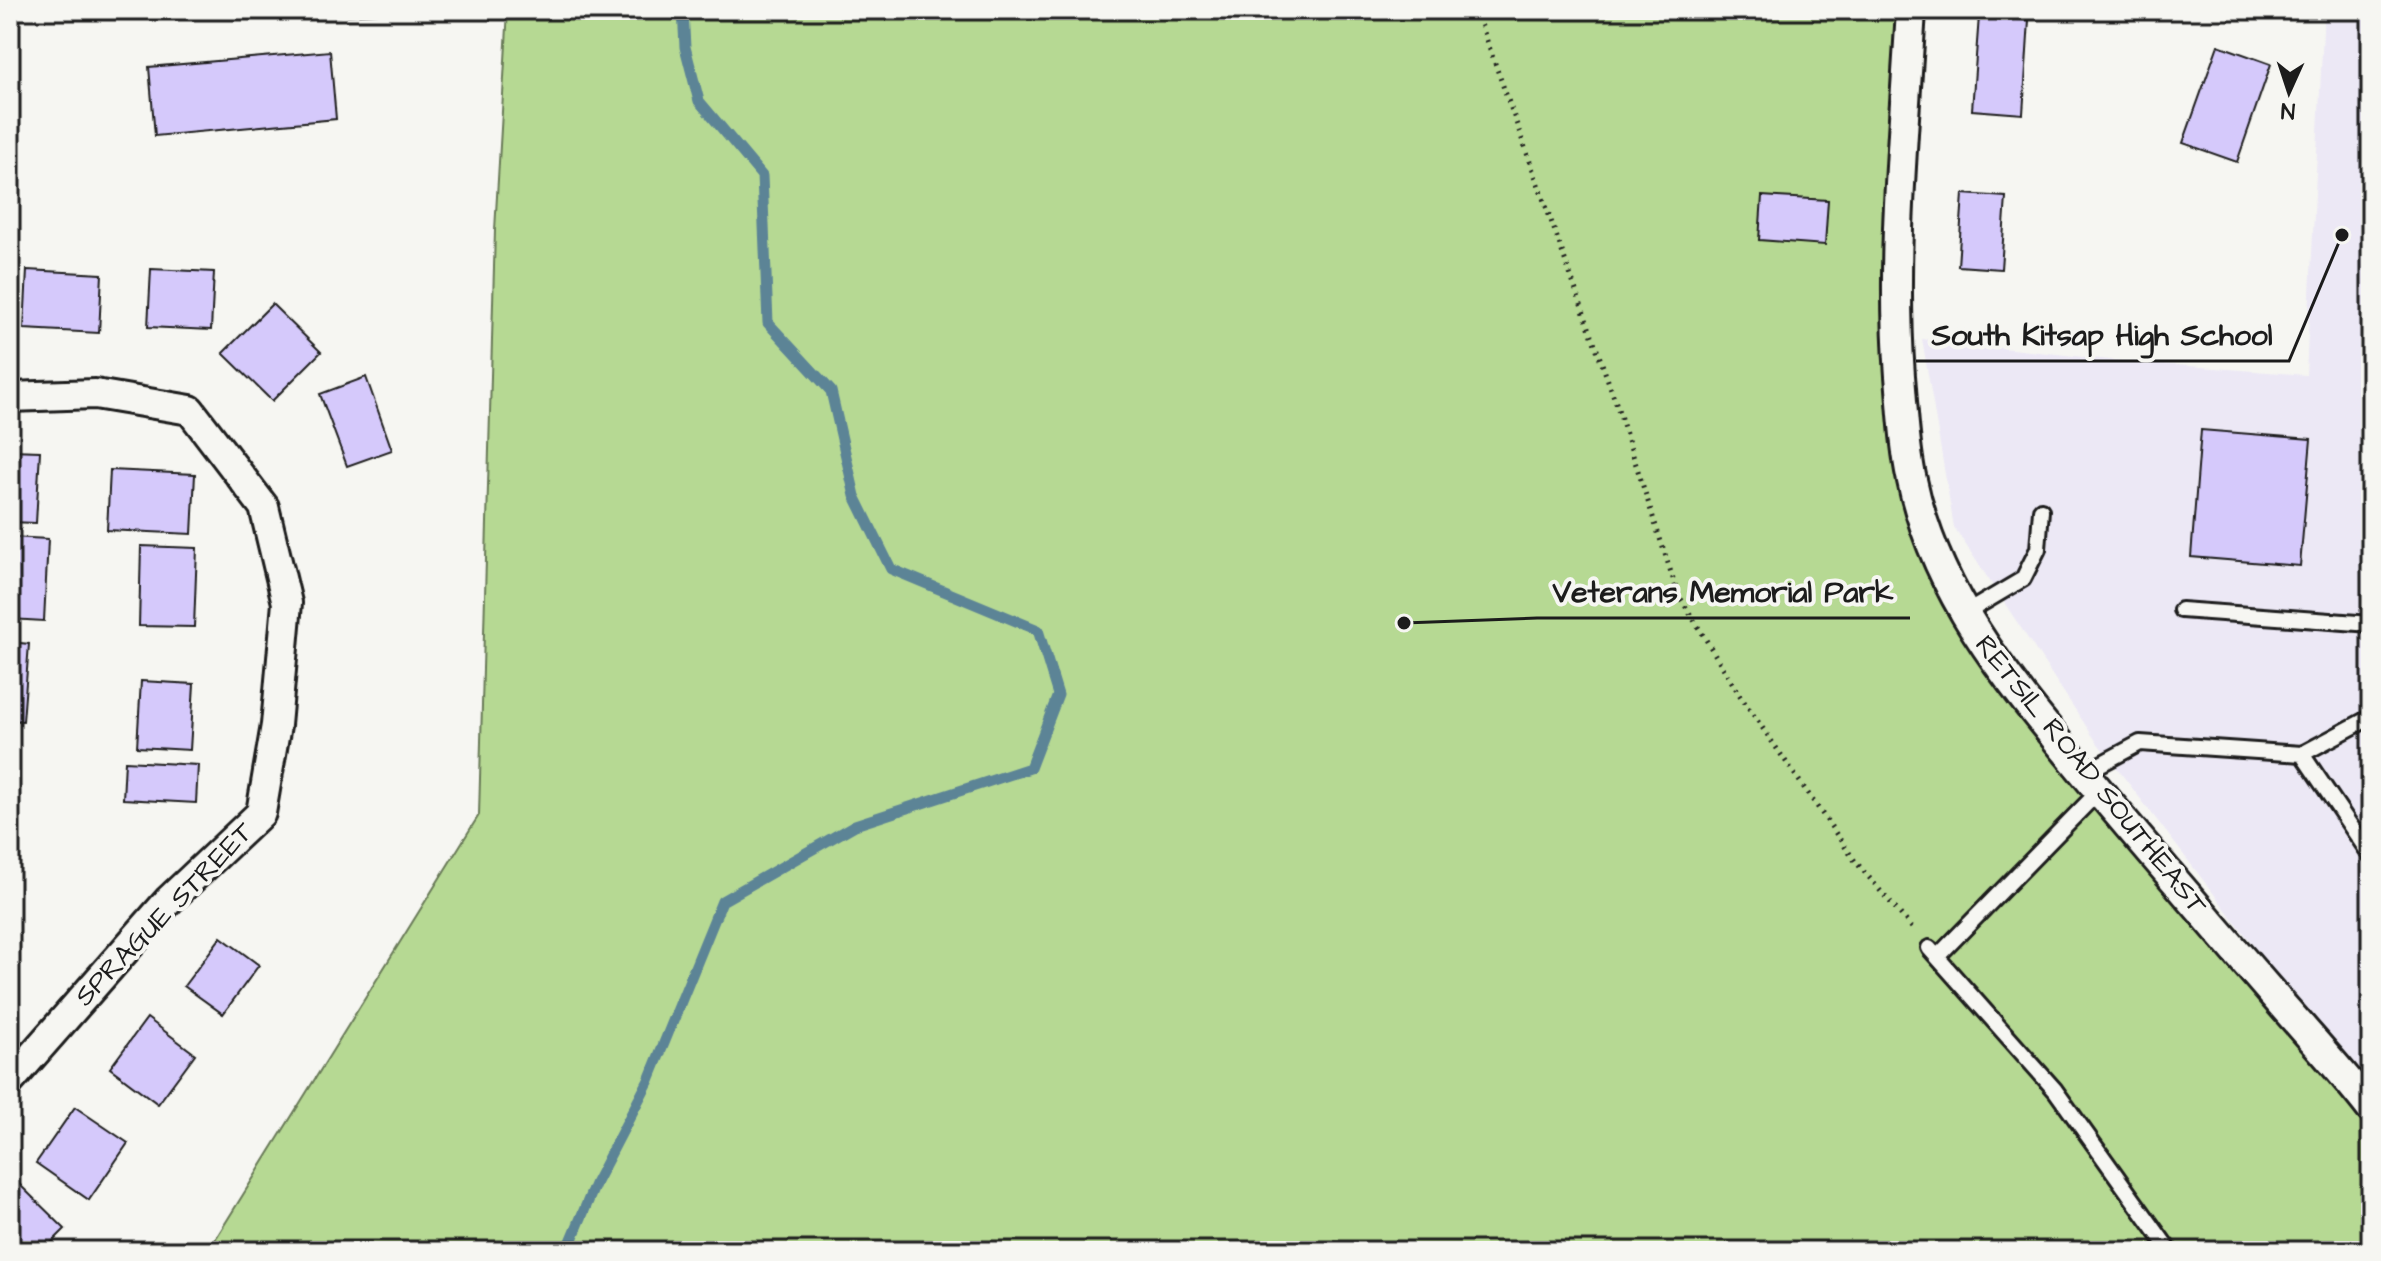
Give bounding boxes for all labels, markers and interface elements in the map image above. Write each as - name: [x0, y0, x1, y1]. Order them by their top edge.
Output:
- north arrow: [2249, 52, 2329, 132]
- text: N: [2280, 95, 2296, 126]
- callout: South Kitsap High School: [1916, 307, 2289, 361]
- text: South Kitsap High School: [1931, 315, 2273, 359]
- callout: Veterans Memorial Park: [1537, 564, 1910, 618]
- text: Veterans Memorial Park: [1551, 572, 1894, 614]
- street label: RETSIL ROAD SOUTHEAST: [1966, 627, 2217, 924]
- street label: SPRAGUE STREET: [66, 813, 263, 1015]

